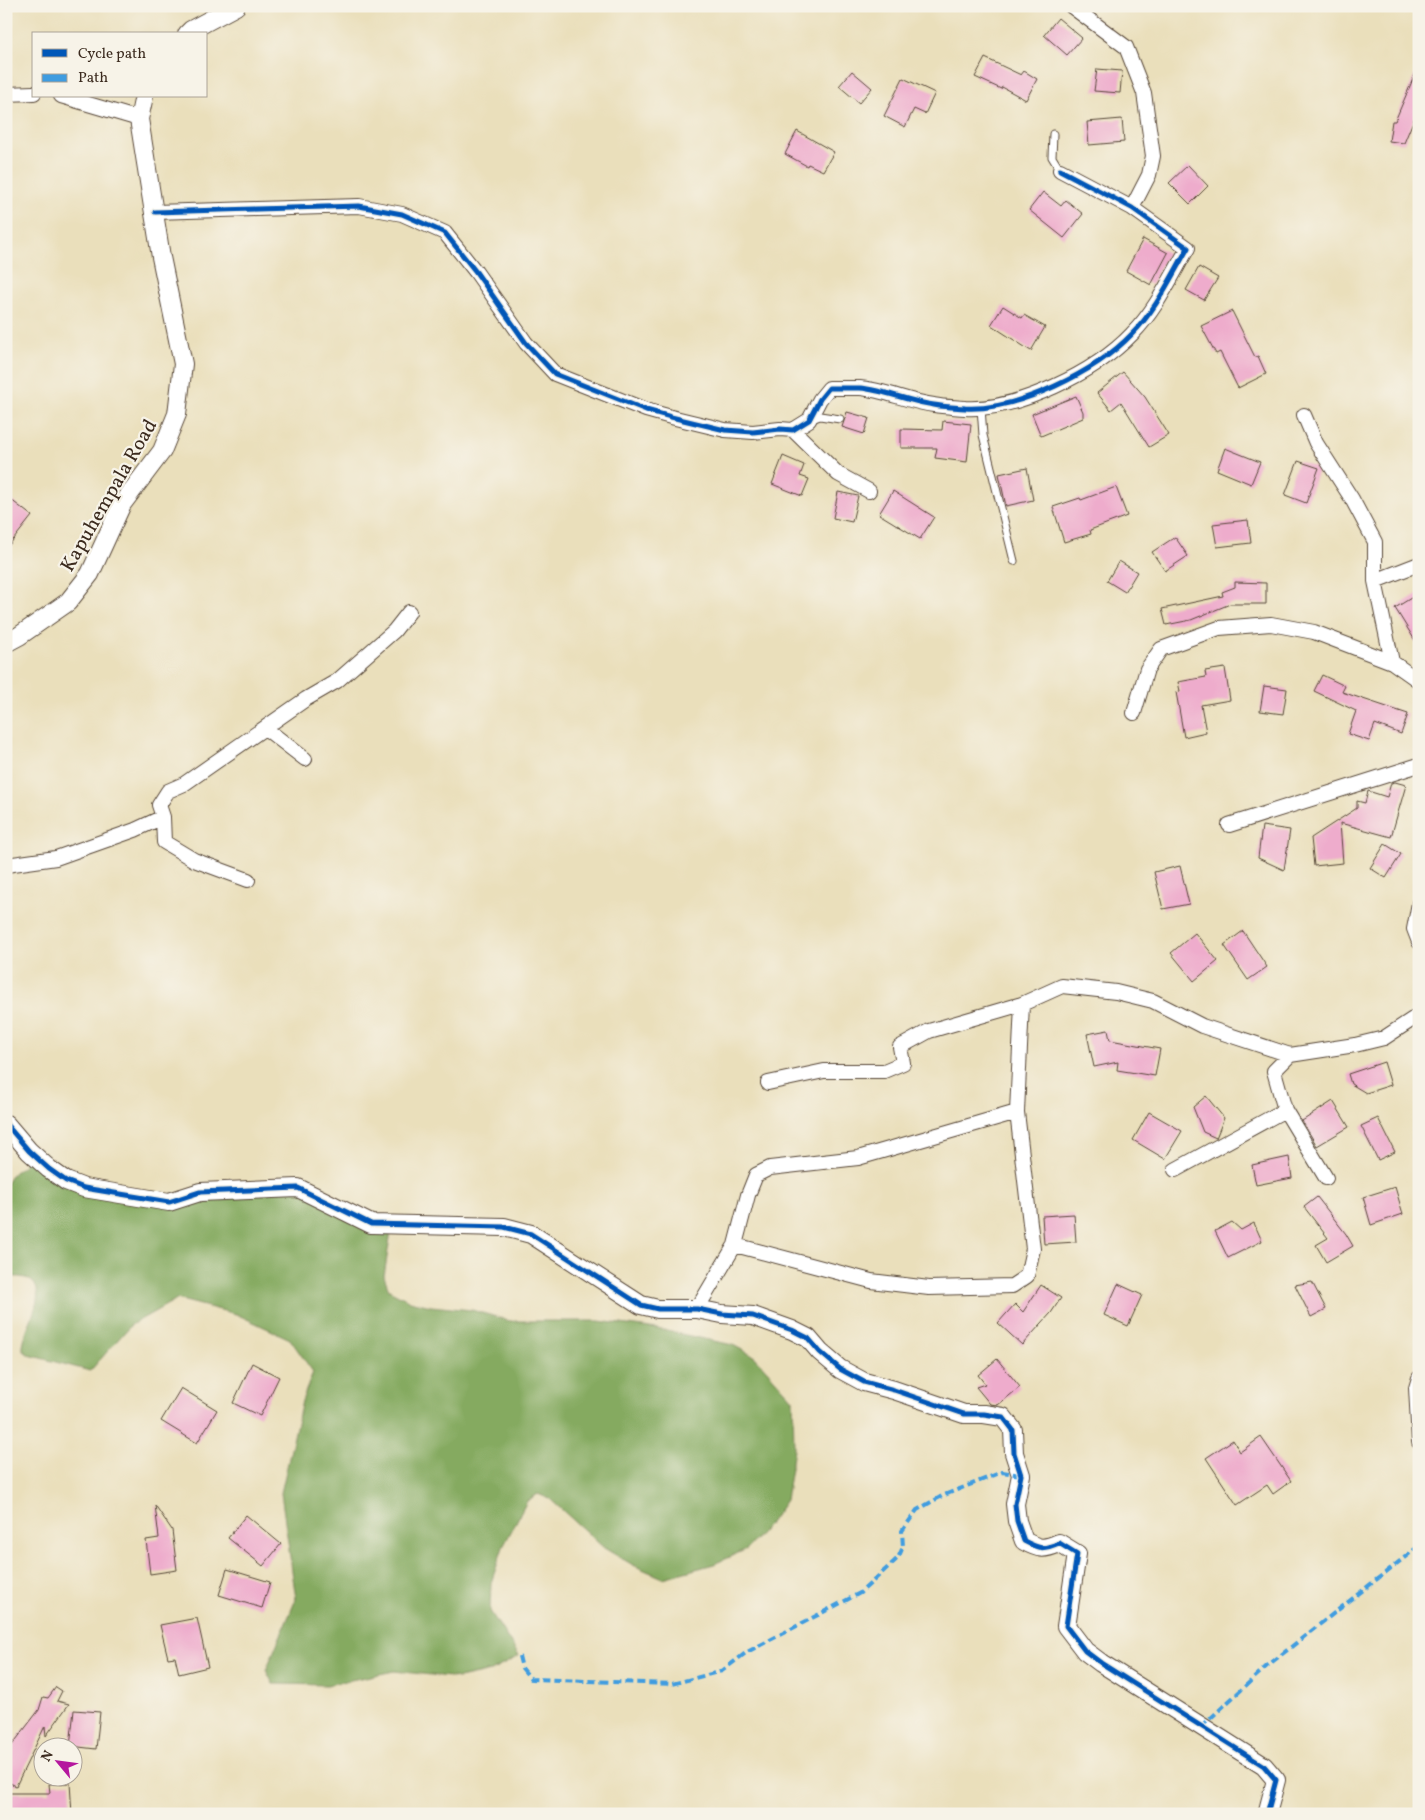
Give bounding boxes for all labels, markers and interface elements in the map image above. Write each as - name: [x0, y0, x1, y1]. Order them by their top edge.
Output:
- legend: [32, 32, 208, 98]
- text: Cycle path: [78, 44, 146, 65]
- text: Path: [78, 68, 108, 89]
- street label: Kapuhempala Road: [55, 415, 165, 577]
- north arrow: [32, 1738, 82, 1788]
- text: N: [37, 1747, 59, 1765]

